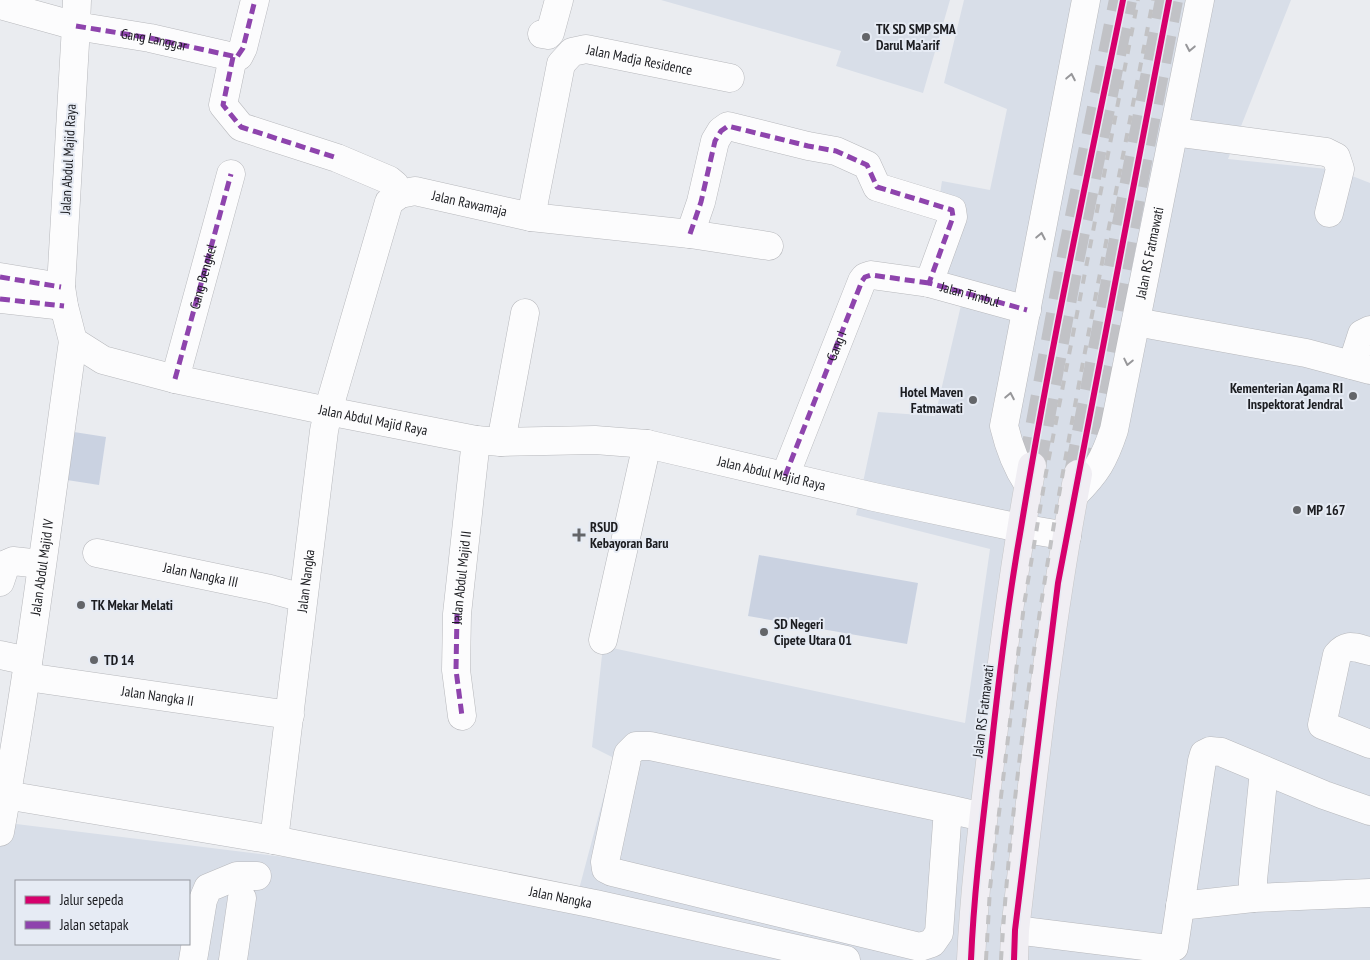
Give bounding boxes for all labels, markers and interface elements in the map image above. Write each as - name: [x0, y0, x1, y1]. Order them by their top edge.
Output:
- place label: TK SD SMP SMA Darul Ma'arif: [876, 20, 957, 54]
- street label: Gang Langgar: [120, 24, 189, 55]
- marker: TK SD SMP SMA Darul Ma'arif: [860, 31, 872, 43]
- street label: Jalan Madja Residence: [584, 40, 694, 79]
- one-way arrow: [1185, 43, 1196, 52]
- one-way arrow: [1066, 72, 1076, 81]
- street label: Jalan Abdul Majid Raya: [56, 103, 80, 216]
- street label: Jalan Rawamaja: [429, 186, 509, 220]
- street label: Jalan RS Fatmawati: [1131, 205, 1167, 301]
- one-way arrow: [1035, 232, 1046, 241]
- street label: Gang Bengkel: [185, 242, 221, 311]
- street label: Jalan Timbul: [937, 277, 1002, 311]
- street label: Gang I: [822, 328, 850, 363]
- one-way arrow: [1123, 357, 1134, 366]
- place label: Kementerian Agama RI Inspektorat Jendral: [1230, 379, 1344, 413]
- place label: Hotel Maven Fatmawati: [900, 383, 963, 417]
- marker: Kementerian Agama RI Inspektorat Jendral: [1347, 390, 1359, 402]
- one-way arrow: [1005, 391, 1015, 400]
- marker: Hotel Maven Fatmawati: [967, 394, 979, 406]
- street label: Jalan Abdul Majid Raya: [316, 400, 429, 439]
- street label: Jalan Abdul Majid Raya: [715, 452, 828, 494]
- place label: MP 167: [1307, 501, 1346, 519]
- marker: MP 167: [1291, 504, 1303, 516]
- street label: Jalan Abdul Majid IV: [26, 517, 58, 618]
- place label: RSUD Kebayoran Baru: [590, 518, 668, 552]
- marker: RSUD Kebayoran Baru: [572, 528, 586, 542]
- street label: Jalan Abdul Majid II: [448, 530, 475, 625]
- street label: Jalan Nangka: [293, 548, 318, 614]
- street label: Jalan Nangka III: [161, 558, 240, 591]
- place label: TK Mekar Melati: [91, 596, 173, 614]
- marker: TK Mekar Melati: [75, 599, 87, 611]
- place label: SD Negeri Cipete Utara 01: [774, 615, 852, 649]
- marker: SD Negeri Cipete Utara 01: [758, 626, 770, 638]
- place label: TD 14: [104, 651, 135, 669]
- marker: TD 14: [88, 654, 100, 666]
- street label: Jalan RS Fatmawati: [968, 664, 998, 759]
- street label: Jalan Nangka II: [119, 682, 195, 710]
- legend: [15, 880, 190, 945]
- street label: Jalan Nangka: [527, 882, 593, 912]
- text: Jalur sepeda: [59, 890, 123, 909]
- text: Jalan setapak: [59, 915, 129, 934]

